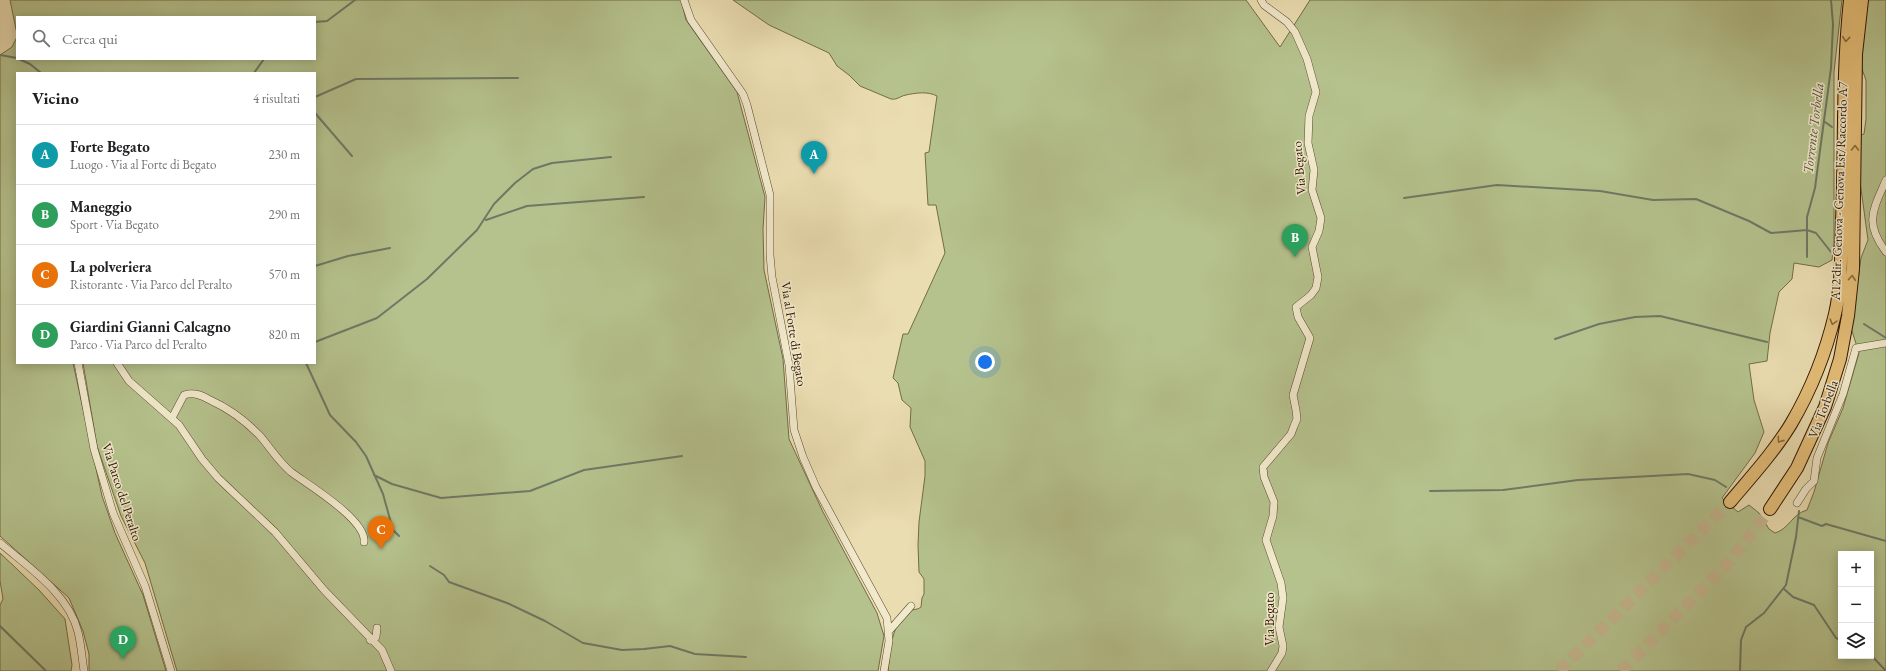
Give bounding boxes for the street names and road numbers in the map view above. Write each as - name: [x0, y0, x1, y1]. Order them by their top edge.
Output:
- street label: A12 dir. Genova - Genova Est/Raccordo A7: [1827, 81, 1851, 302]
- street label: Via Begato: [1288, 141, 1310, 195]
- street label: Via al Forte di Begato: [777, 281, 811, 387]
- street label: Via Torbella: [1804, 377, 1842, 440]
- street label: Via Parco del Peralto: [98, 441, 146, 543]
- street label: Via Begato: [1261, 592, 1278, 646]

